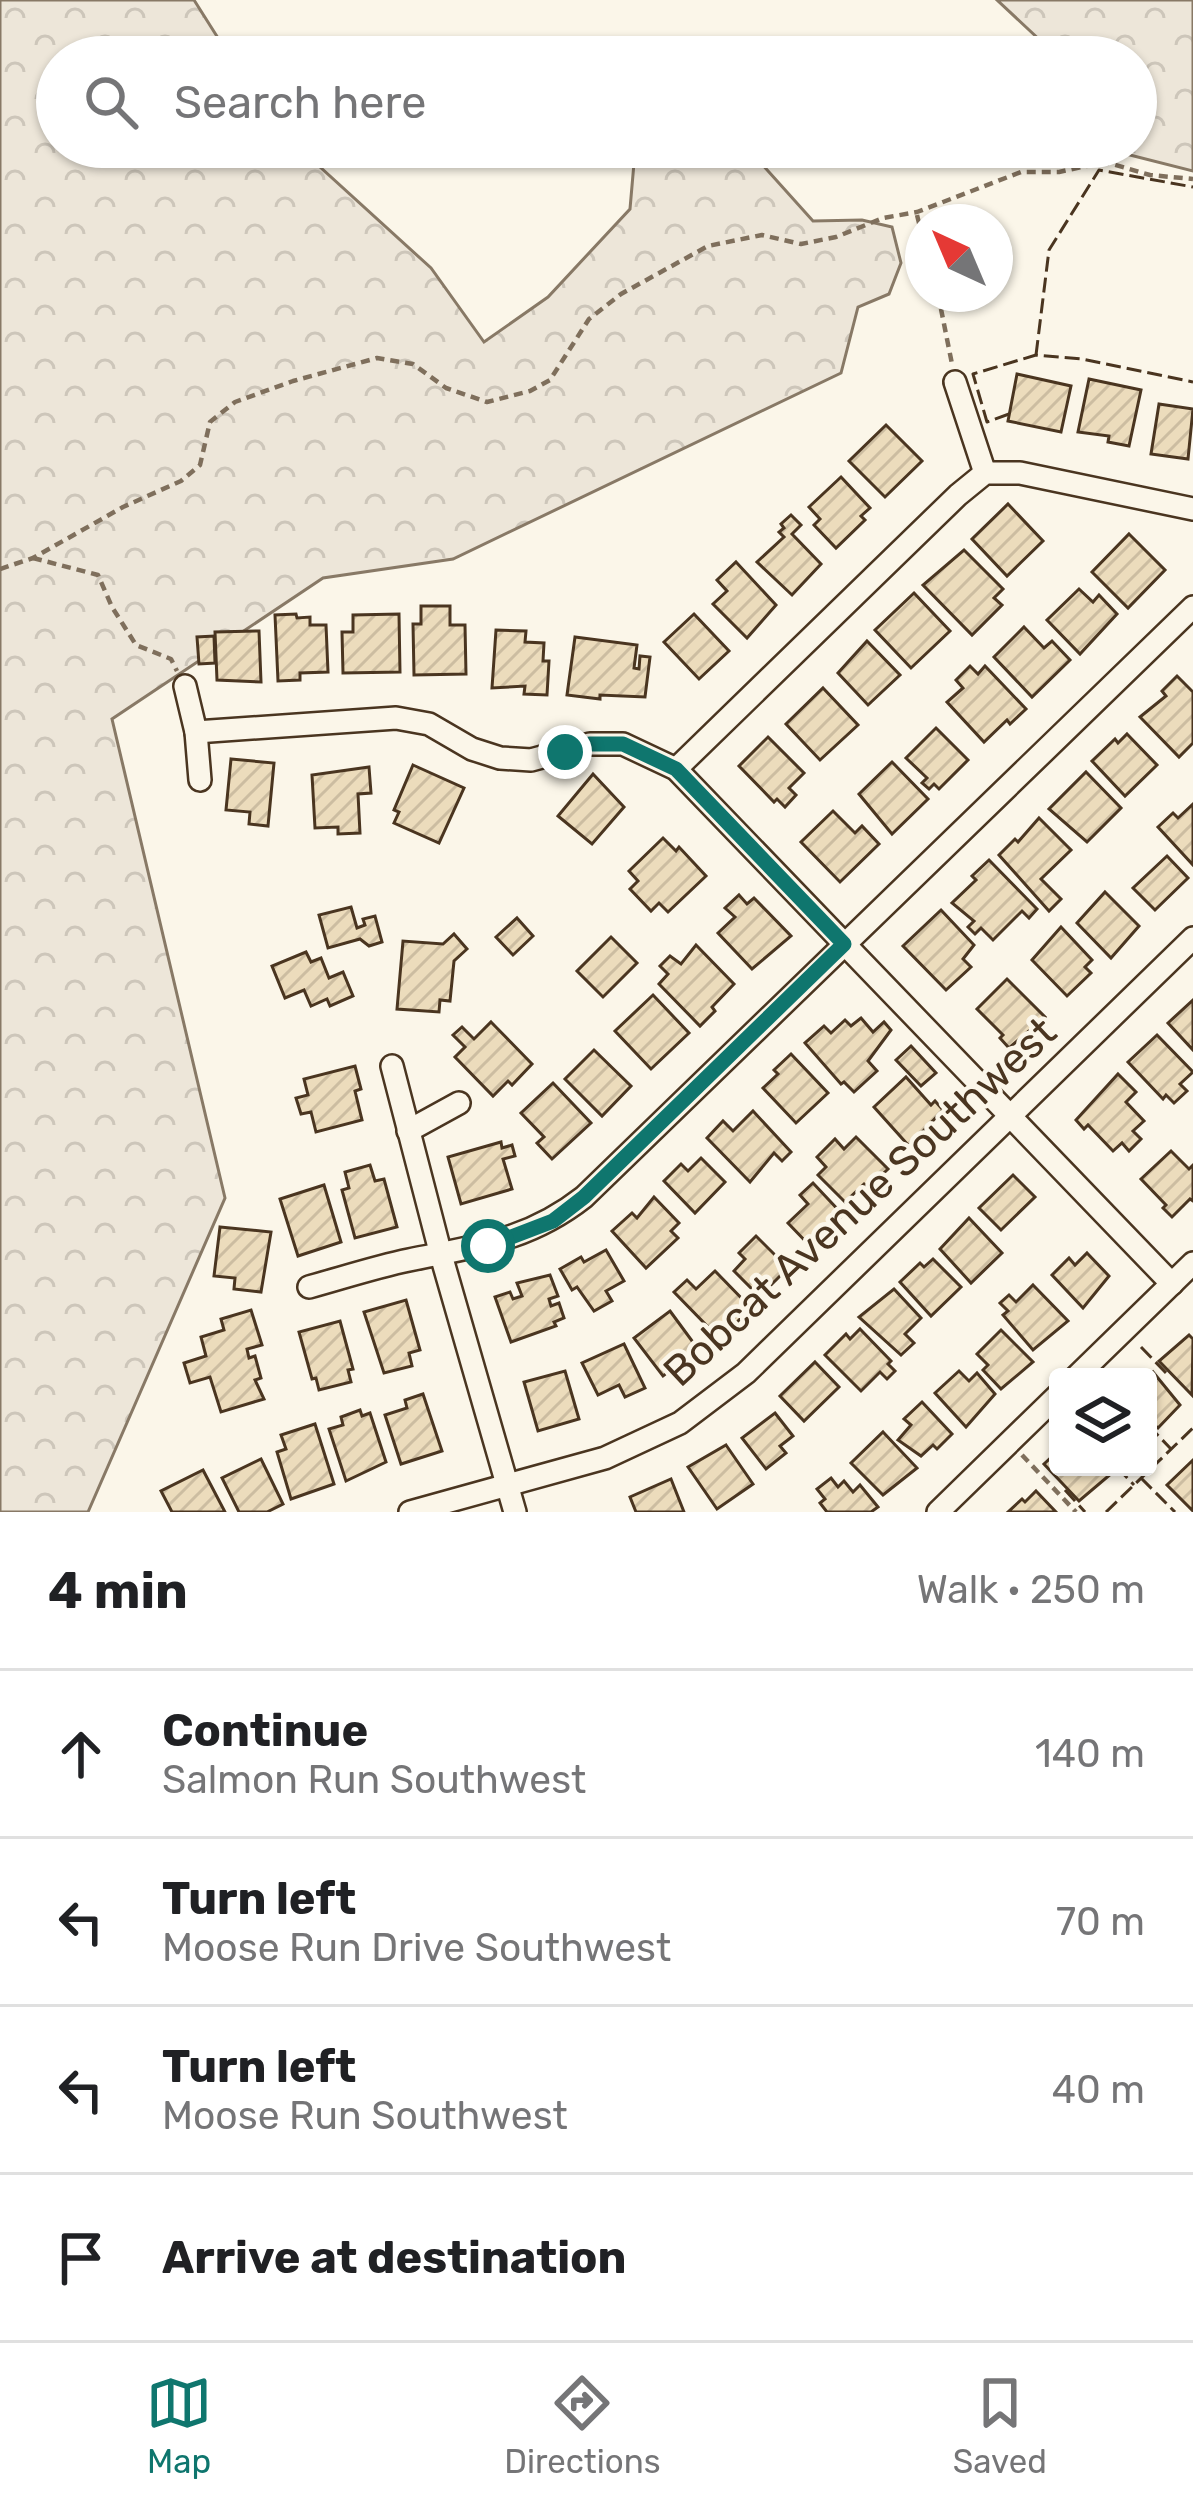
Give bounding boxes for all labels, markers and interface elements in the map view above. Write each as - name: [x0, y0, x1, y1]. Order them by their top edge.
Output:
- search box: [36, 36, 1157, 168]
- icon: search: [78, 69, 144, 135]
- text: Search here: [174, 76, 426, 129]
- north arrow: [905, 204, 1013, 312]
- route end: [538, 725, 592, 779]
- street label: Bobcat Avenue Southwest: [654, 1007, 1066, 1397]
- route start: [461, 1219, 515, 1273]
- map controls: [1049, 1368, 1157, 1476]
- button: layers: [1049, 1368, 1157, 1476]
- text: 4 min: [48, 1560, 188, 1621]
- text: Walk · 250 m: [917, 1567, 1145, 1613]
- text: Continue: [162, 1704, 368, 1757]
- icon: ahead: [48, 1721, 114, 1787]
- text: 140 m: [1035, 1731, 1145, 1777]
- text: Salmon Run Southwest: [162, 1757, 586, 1803]
- text: Turn left: [162, 1872, 356, 1925]
- icon: left: [48, 1889, 114, 1955]
- text: 70 m: [1056, 1899, 1145, 1945]
- text: Moose Run Drive Southwest: [162, 1925, 671, 1971]
- text: Turn left: [162, 2040, 356, 2093]
- icon: left: [48, 2057, 114, 2123]
- text: 40 m: [1052, 2067, 1145, 2113]
- text: Moose Run Southwest: [162, 2093, 568, 2139]
- icon: arrive: [48, 2225, 114, 2291]
- text: Arrive at destination: [162, 2231, 627, 2284]
- tab: Map: [146, 2370, 212, 2481]
- tab: Directions: [504, 2370, 661, 2481]
- tab: Saved: [953, 2370, 1047, 2481]

